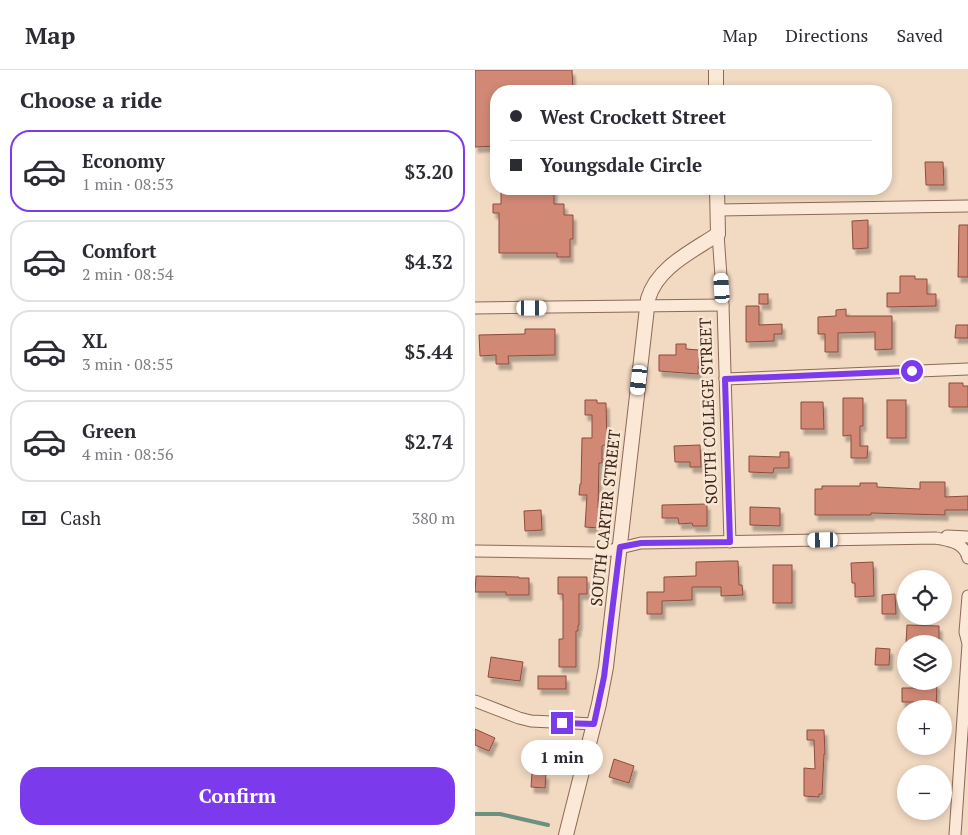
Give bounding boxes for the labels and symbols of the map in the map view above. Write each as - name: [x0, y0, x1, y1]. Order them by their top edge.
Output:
- car: [713, 273, 730, 303]
- car: [517, 301, 547, 316]
- street label: SOUTH COLLEGE STREET: [694, 317, 722, 505]
- route start: [901, 360, 923, 382]
- car: [629, 364, 648, 396]
- street label: SOUTH CARTER STREET: [585, 429, 625, 607]
- car: [807, 532, 838, 548]
- route end: [551, 712, 573, 734]
- callout: 1 min: [521, 740, 603, 776]

